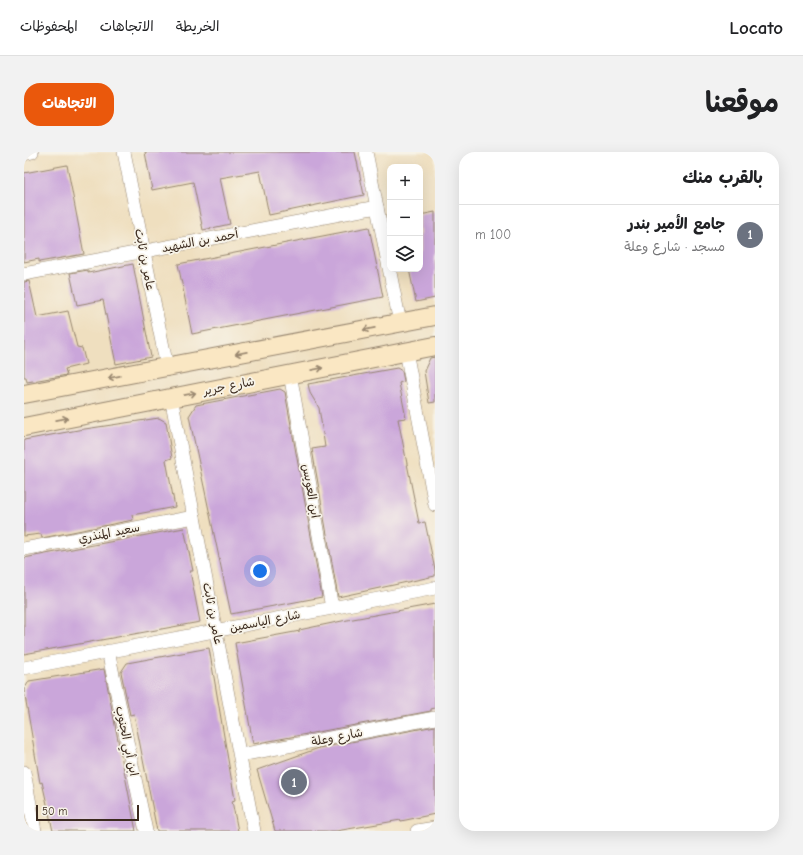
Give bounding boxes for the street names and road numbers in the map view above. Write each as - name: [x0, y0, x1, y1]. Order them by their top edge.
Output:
- street label: عامر بن ثابت: [131, 227, 158, 293]
- street label: أحمد بن الشهيد: [160, 227, 240, 256]
- street label: شارع جرير: [201, 374, 256, 400]
- street label: ابن العويس: [298, 463, 323, 519]
- street label: سعيد المنذري: [77, 520, 141, 548]
- street label: عامر بن ثابت: [199, 581, 226, 647]
- street label: شارع الياسمين: [229, 607, 302, 637]
- street label: ابن أبي الجنوب: [109, 705, 141, 778]
- street label: شارع وعلة: [310, 725, 364, 751]

